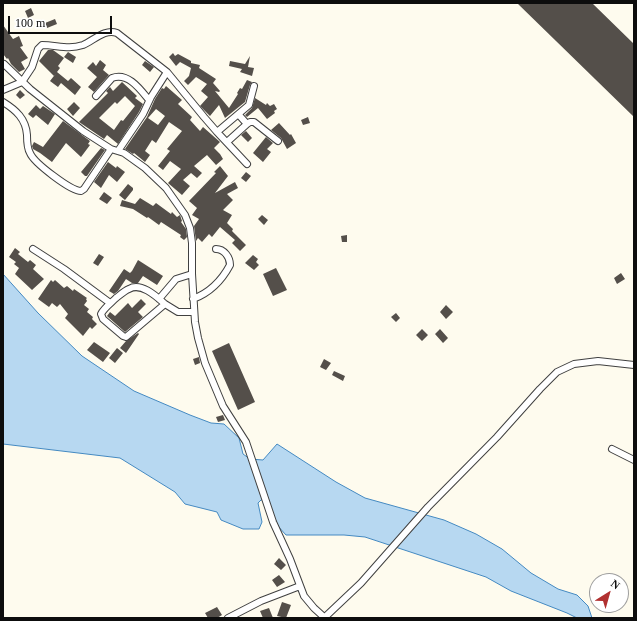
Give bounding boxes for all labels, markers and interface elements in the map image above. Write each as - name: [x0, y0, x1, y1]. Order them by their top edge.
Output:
- scale bar: [10, 8, 114, 34]
- text: 100 m: [15, 16, 45, 30]
- north arrow: [589, 573, 629, 613]
- text: N: [609, 577, 622, 591]

